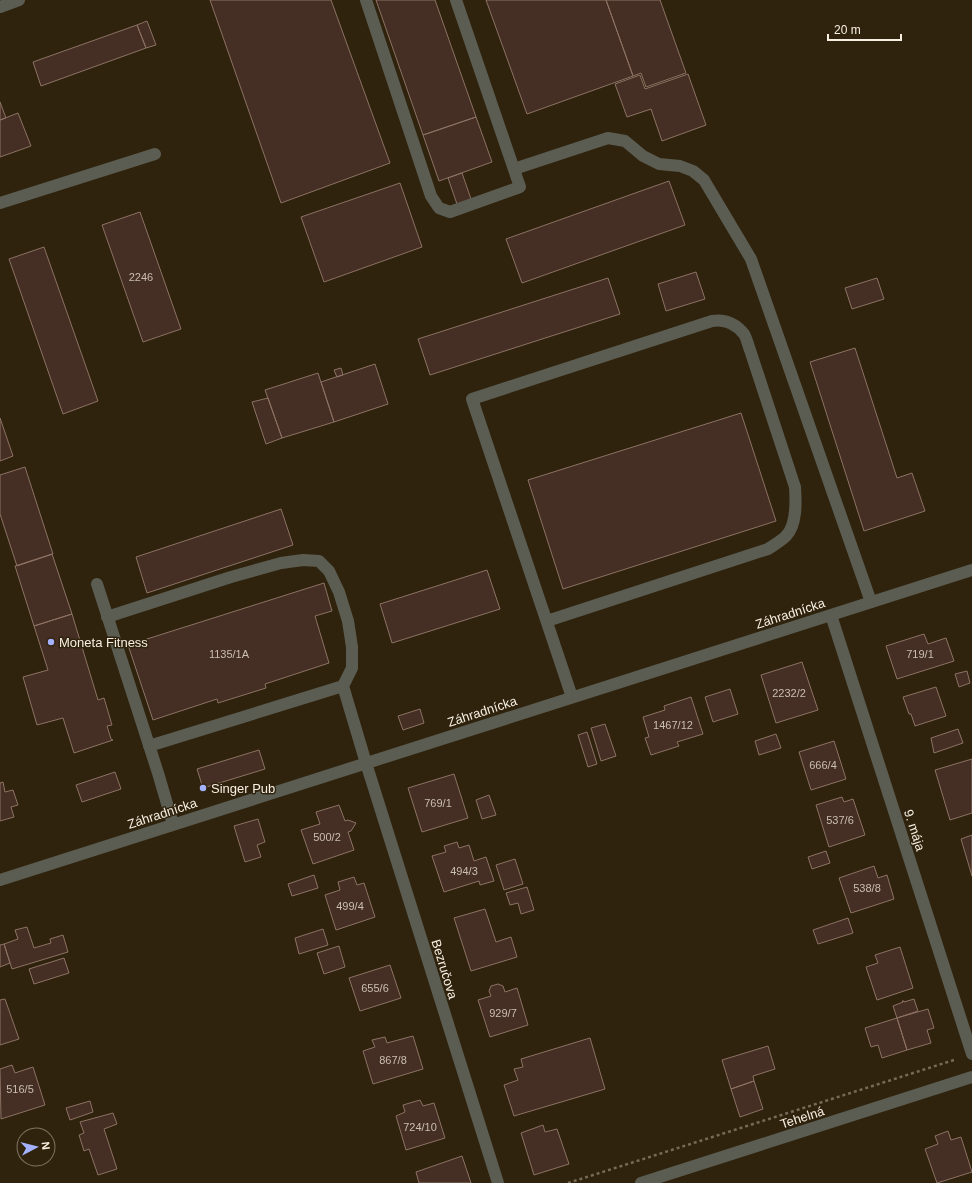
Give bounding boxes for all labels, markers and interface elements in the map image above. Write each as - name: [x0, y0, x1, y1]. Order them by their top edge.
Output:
- scale bar: [828, 16, 901, 42]
- text: 20 m: [834, 23, 861, 37]
- house number: 2246: [129, 271, 153, 283]
- street label: Záhradnícka: [753, 595, 828, 632]
- place label: Moneta Fitness: [59, 635, 148, 650]
- marker: Moneta Fitness: [46, 637, 56, 647]
- house number: 1135/1A: [209, 648, 250, 660]
- house number: 719/1: [906, 648, 934, 660]
- house number: 2232/2: [772, 687, 806, 699]
- street label: Záhradnícka: [445, 693, 520, 730]
- house number: 1467/12: [653, 719, 693, 731]
- house number: 666/4: [809, 759, 837, 771]
- place label: Singer Pub: [211, 781, 275, 796]
- marker: Singer Pub: [198, 783, 208, 793]
- street label: Záhradnícka: [125, 795, 200, 832]
- house number: 769/1: [424, 797, 452, 809]
- street label: 9. mája: [901, 808, 928, 853]
- house number: 537/6: [826, 814, 854, 826]
- house number: 500/2: [313, 831, 341, 843]
- house number: 494/3: [450, 865, 478, 877]
- house number: 538/8: [853, 882, 881, 894]
- house number: 499/4: [336, 900, 364, 912]
- street label: Bezručova: [428, 938, 461, 1001]
- house number: 655/6: [361, 982, 389, 994]
- house number: 929/7: [489, 1007, 517, 1019]
- house number: 867/8: [379, 1054, 407, 1066]
- house number: 516/5: [6, 1083, 34, 1095]
- street label: Tehelná: [778, 1103, 827, 1132]
- house number: 724/10: [403, 1121, 437, 1133]
- north arrow: [16, 1127, 56, 1167]
- text: N: [39, 1141, 52, 1151]

